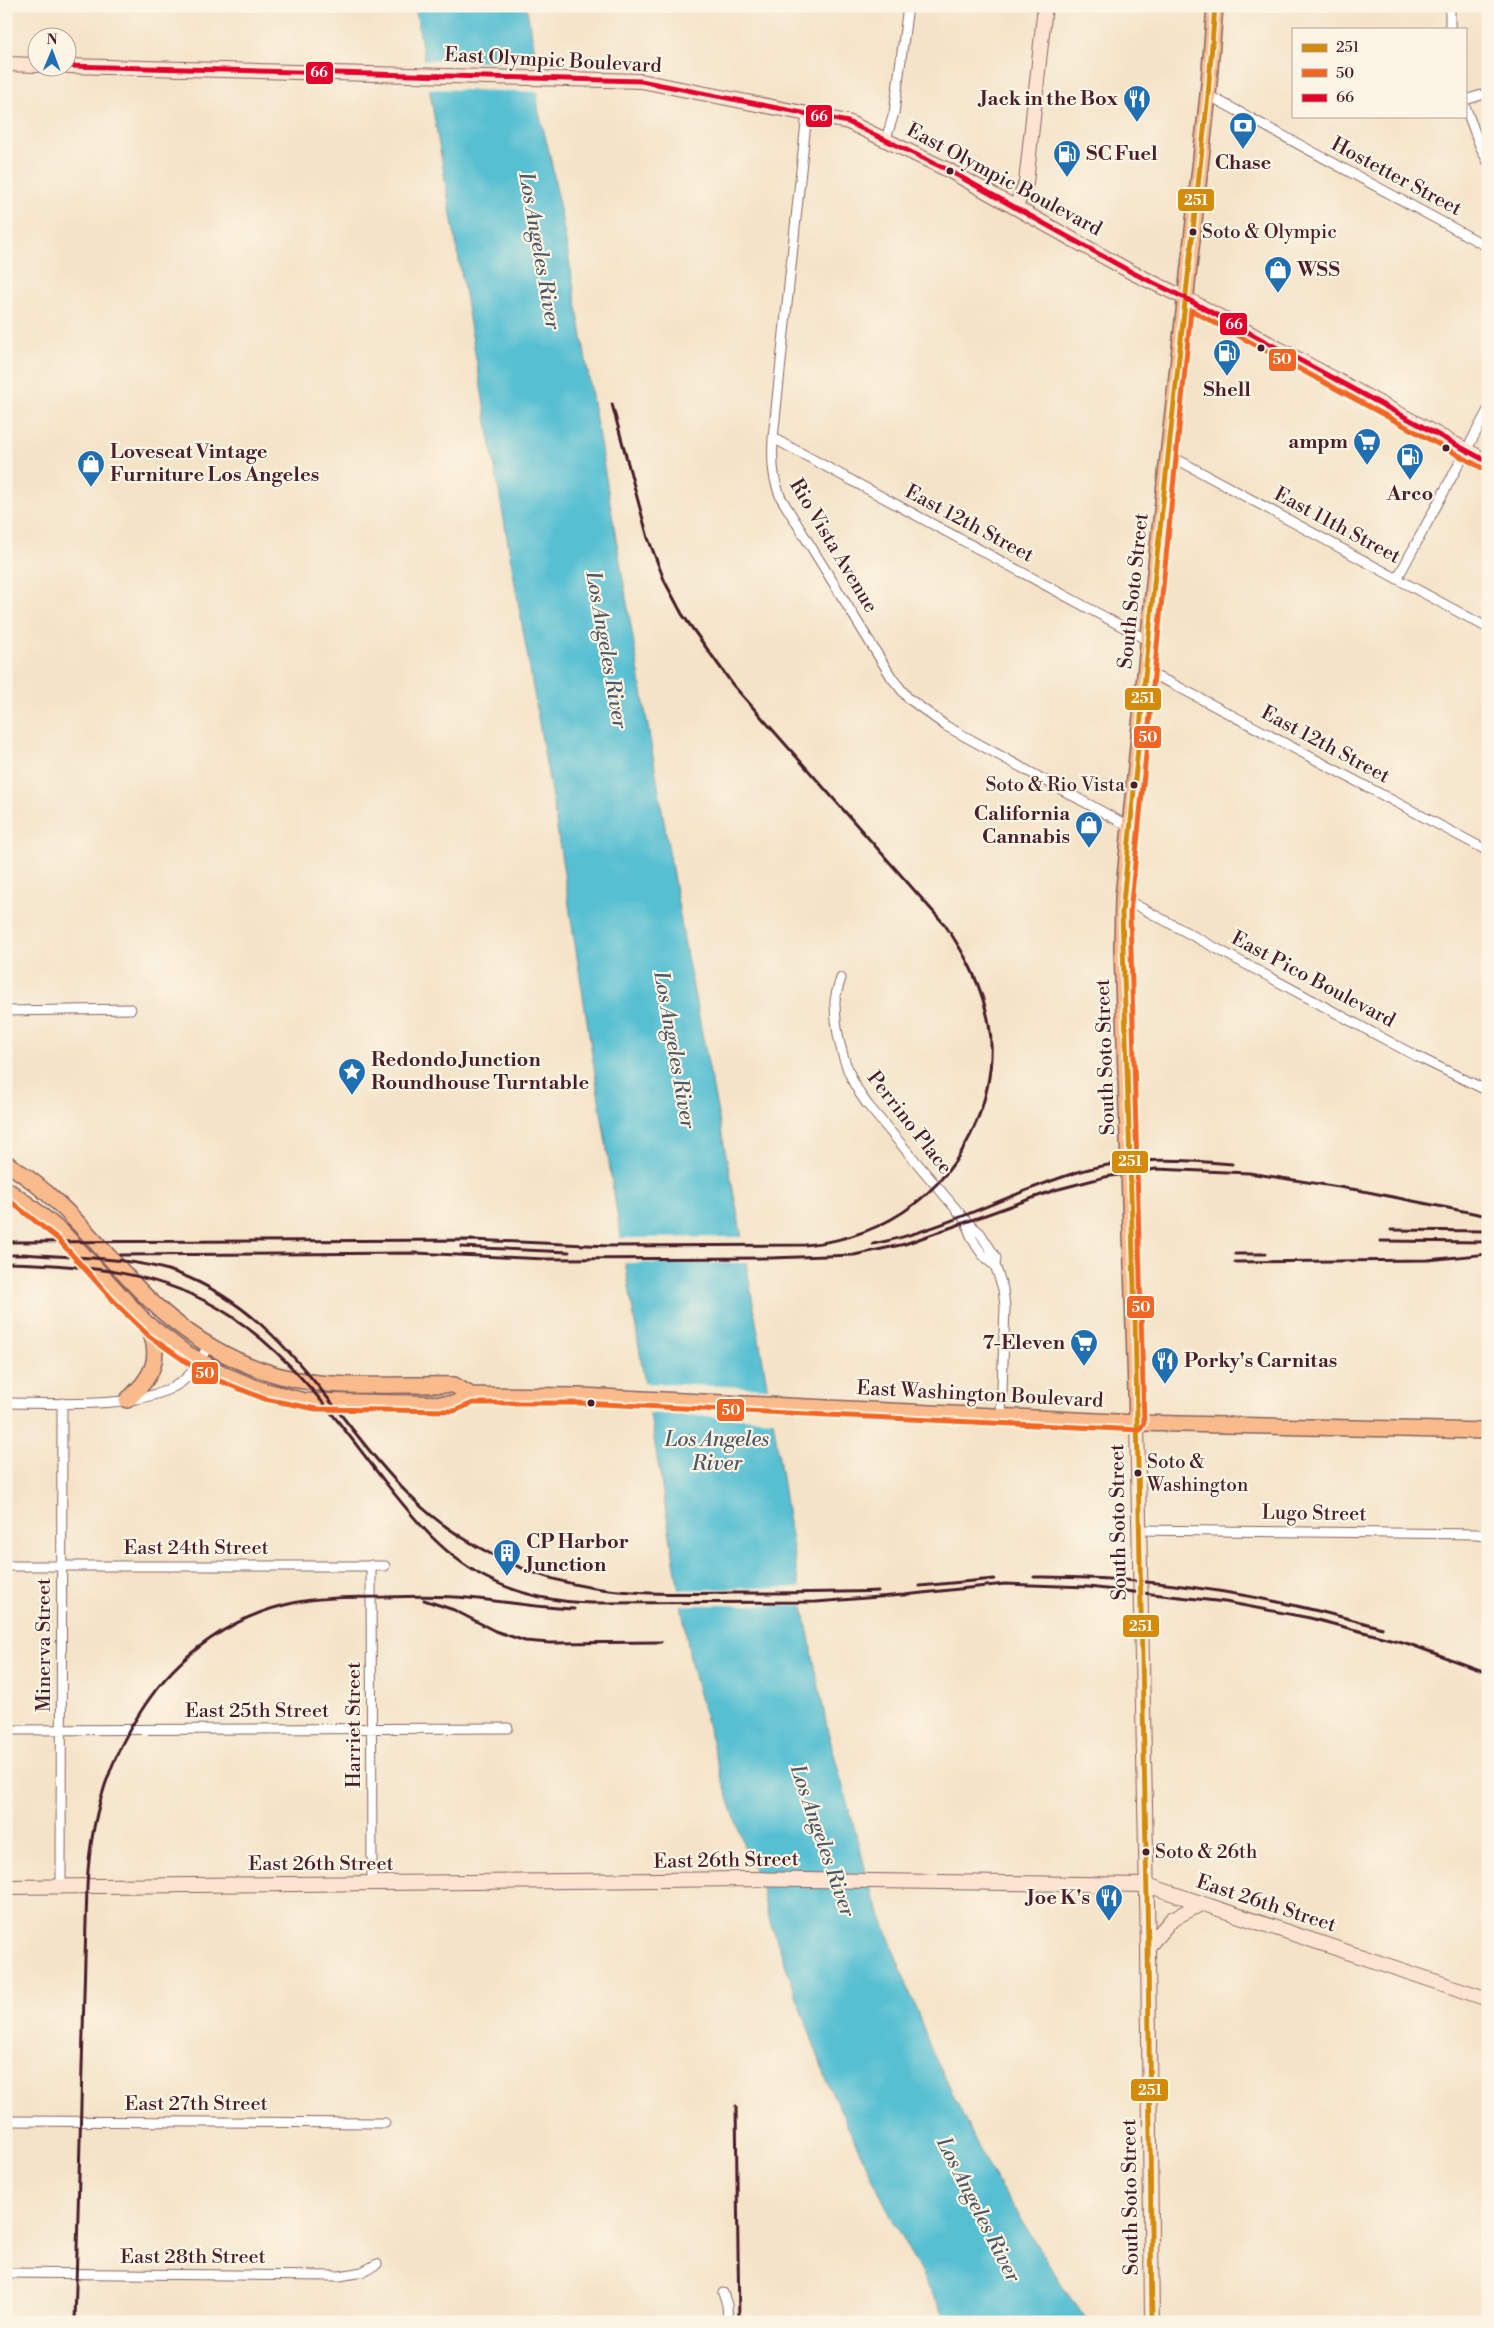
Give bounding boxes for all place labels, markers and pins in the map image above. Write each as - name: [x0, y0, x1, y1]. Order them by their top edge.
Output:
- restaurant icon: Jack in the Box: [1122, 84, 1152, 123]
- place label: Jack in the Box: [977, 87, 1118, 112]
- bank icon: Chase: [1228, 111, 1258, 150]
- fuel station icon: SC Fuel: [1052, 139, 1082, 178]
- place label: SC Fuel: [1086, 142, 1158, 167]
- place label: Chase: [1215, 151, 1272, 176]
- unlabelled marker: [945, 166, 955, 176]
- place label: Soto & Olympic: [1202, 220, 1337, 244]
- marker: Soto & Olympic: [1188, 227, 1198, 237]
- shop icon: WSS: [1263, 255, 1293, 294]
- place label: WSS: [1296, 258, 1340, 283]
- fuel station icon: Shell: [1212, 338, 1242, 377]
- unlabelled marker: [1256, 343, 1266, 353]
- place label: Shell: [1203, 378, 1251, 403]
- supermarket icon: ampm: [1352, 427, 1382, 466]
- place label: ampm: [1288, 430, 1348, 455]
- place label: Loveseat Vintage Furniture Los Angeles: [110, 440, 319, 488]
- fuel station icon: Arco: [1395, 442, 1425, 481]
- unlabelled marker: [1441, 443, 1451, 453]
- shop icon: Loveseat Vintage Furniture Los Angeles: [76, 449, 106, 488]
- place label: Arco: [1386, 482, 1433, 507]
- place label: Soto & Rio Vista: [985, 773, 1125, 797]
- marker: Soto & Rio Vista: [1129, 780, 1139, 790]
- place label: California Cannabis: [974, 802, 1070, 850]
- shop icon: California Cannabis: [1074, 810, 1104, 849]
- place label: Redondo Junction Roundhouse Turntable: [371, 1048, 589, 1096]
- place icon: Redondo Junction Roundhouse Turntable: [337, 1057, 367, 1096]
- supermarket icon: 7-Eleven: [1069, 1328, 1099, 1367]
- place label: 7-Eleven: [982, 1331, 1066, 1356]
- restaurant icon: Porky's Carnitas: [1150, 1346, 1180, 1385]
- place label: Porky's Carnitas: [1184, 1349, 1337, 1374]
- unlabelled marker: [586, 1398, 596, 1408]
- place label: Soto & Washington: [1146, 1450, 1248, 1497]
- marker: Soto & Washington: [1133, 1468, 1143, 1478]
- place label: CP Harbor Junction: [523, 1530, 629, 1578]
- building icon: CP Harbor Junction: [492, 1538, 522, 1577]
- place label: Soto & 26th: [1155, 1840, 1257, 1864]
- marker: Soto & 26th: [1141, 1847, 1151, 1857]
- restaurant icon: Joe K's: [1094, 1883, 1124, 1922]
- place label: Joe K's: [1024, 1886, 1090, 1911]

